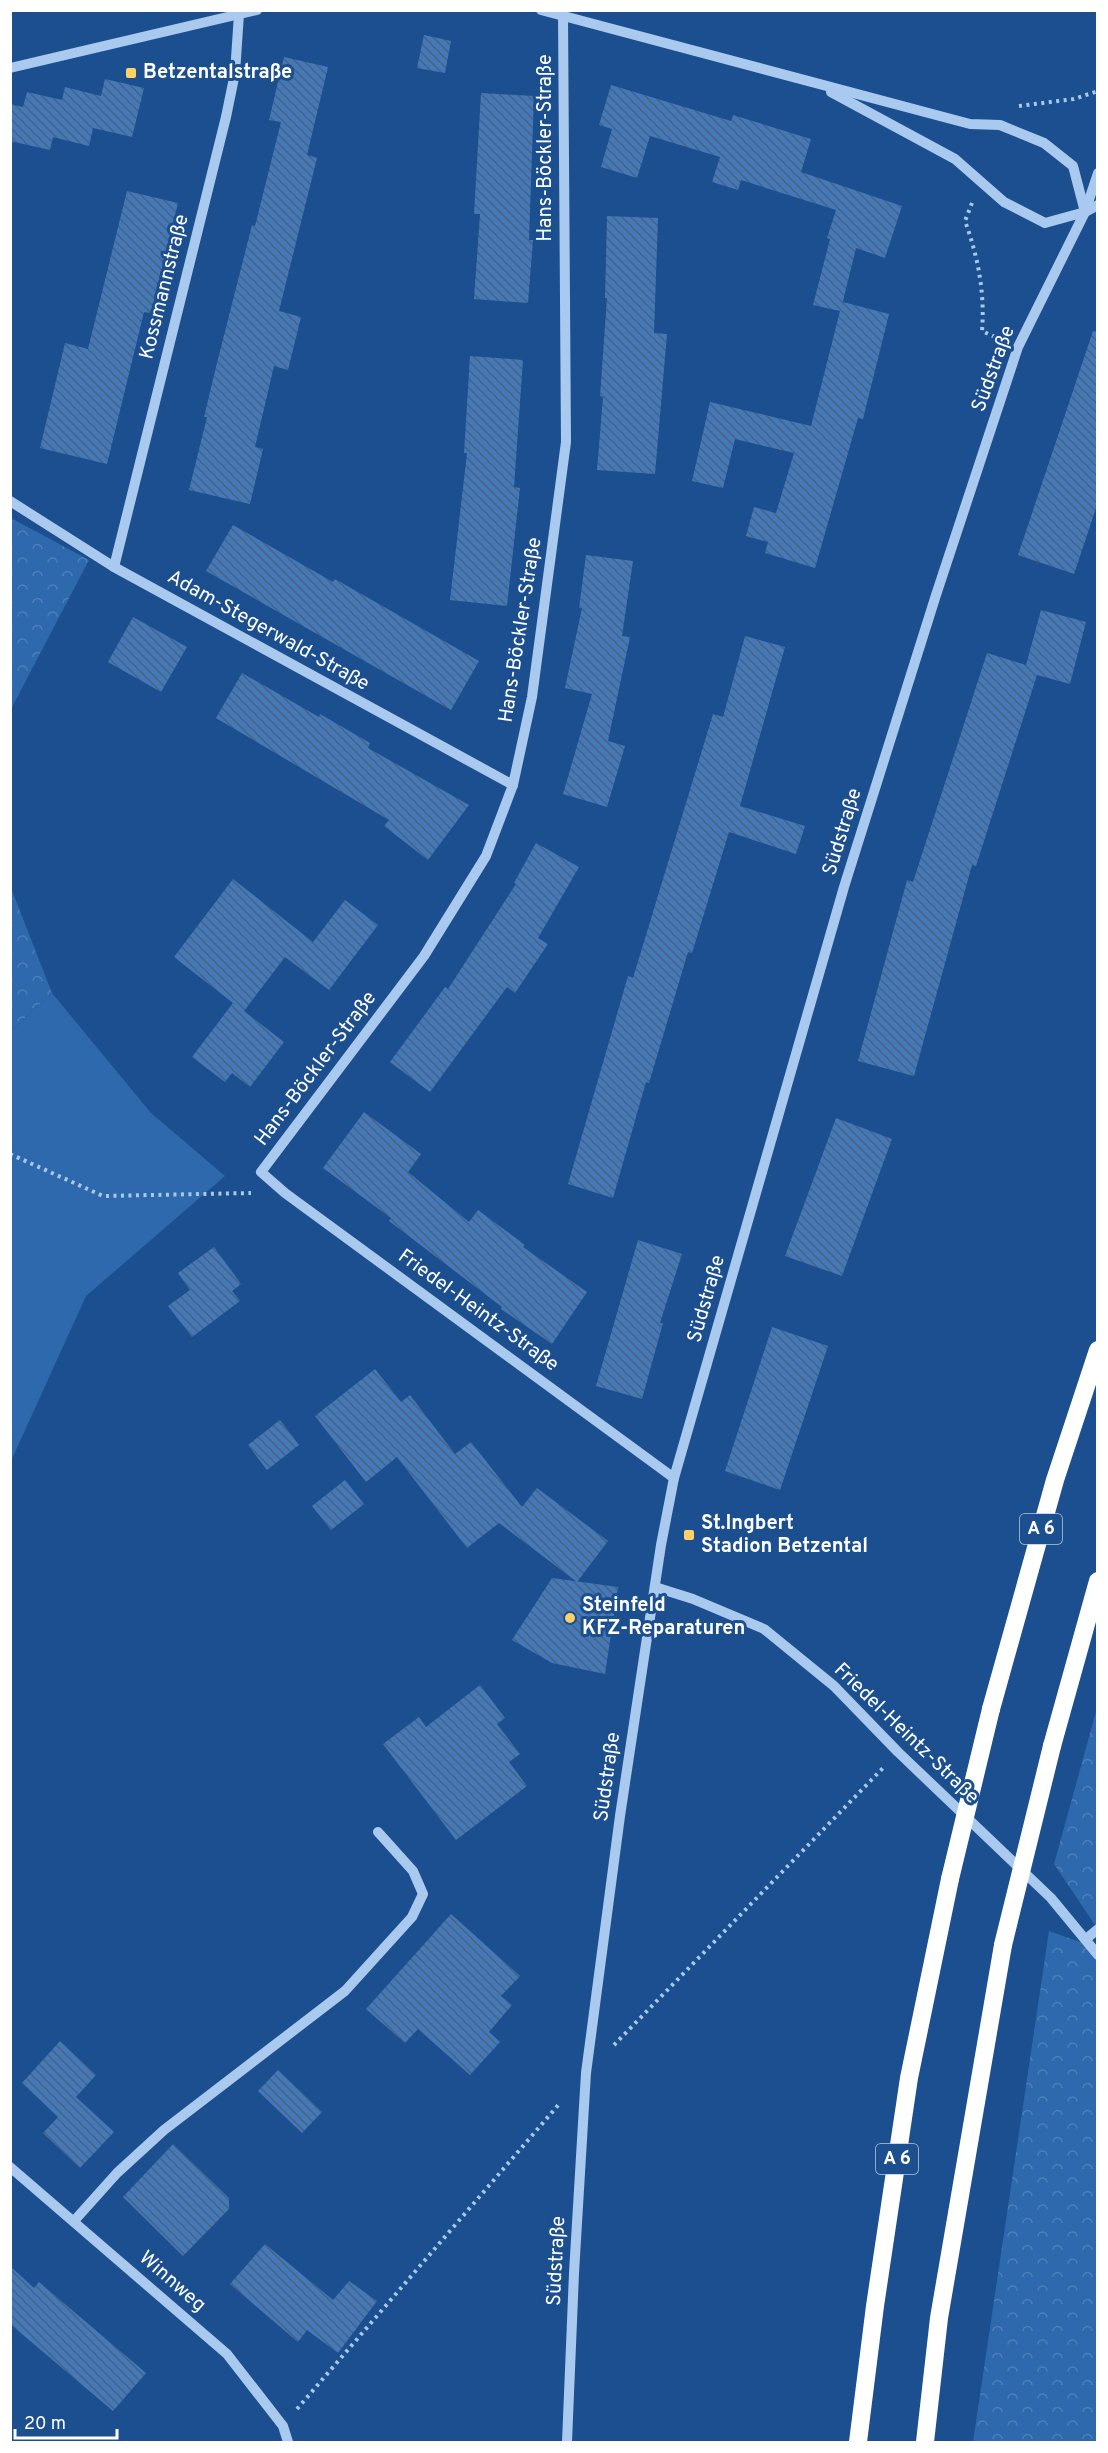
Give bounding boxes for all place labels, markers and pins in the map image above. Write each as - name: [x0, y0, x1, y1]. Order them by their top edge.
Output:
- place label: Betzentalstraße: [143, 60, 292, 86]
- marker: Betzentalstraße: [124, 66, 138, 80]
- place label: St.Ingbert Stadion Betzental: [701, 1511, 868, 1560]
- marker: St.Ingbert Stadion Betzental: [682, 1528, 696, 1542]
- place label: Steinfeld KFZ-Reparaturen: [582, 1593, 745, 1642]
- marker: Steinfeld KFZ-Reparaturen: [563, 1611, 577, 1625]

